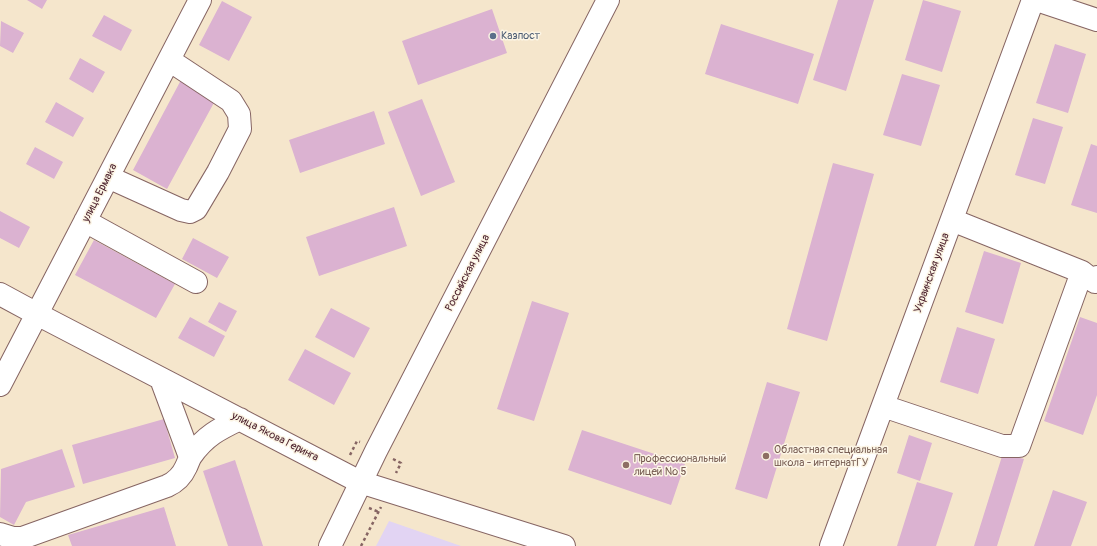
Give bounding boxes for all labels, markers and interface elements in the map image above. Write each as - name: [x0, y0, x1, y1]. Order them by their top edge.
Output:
- place label: Казпост: [501, 29, 540, 43]
- marker: Казпост: [488, 31, 498, 41]
- street label: улица Ермака: [80, 162, 120, 224]
- street label: Украинская улица: [911, 231, 953, 315]
- street label: Российская улица: [443, 233, 493, 313]
- street label: улица Якова Геринга: [229, 409, 321, 465]
- place label: Областная специальная школа - интернатГУ: [774, 443, 887, 469]
- marker: Областная специальная школа - интернатГУ: [761, 451, 771, 461]
- place label: Профессиональный лицей № 5: [634, 452, 726, 478]
- marker: Профессиональный лицей № 5: [621, 460, 631, 470]

